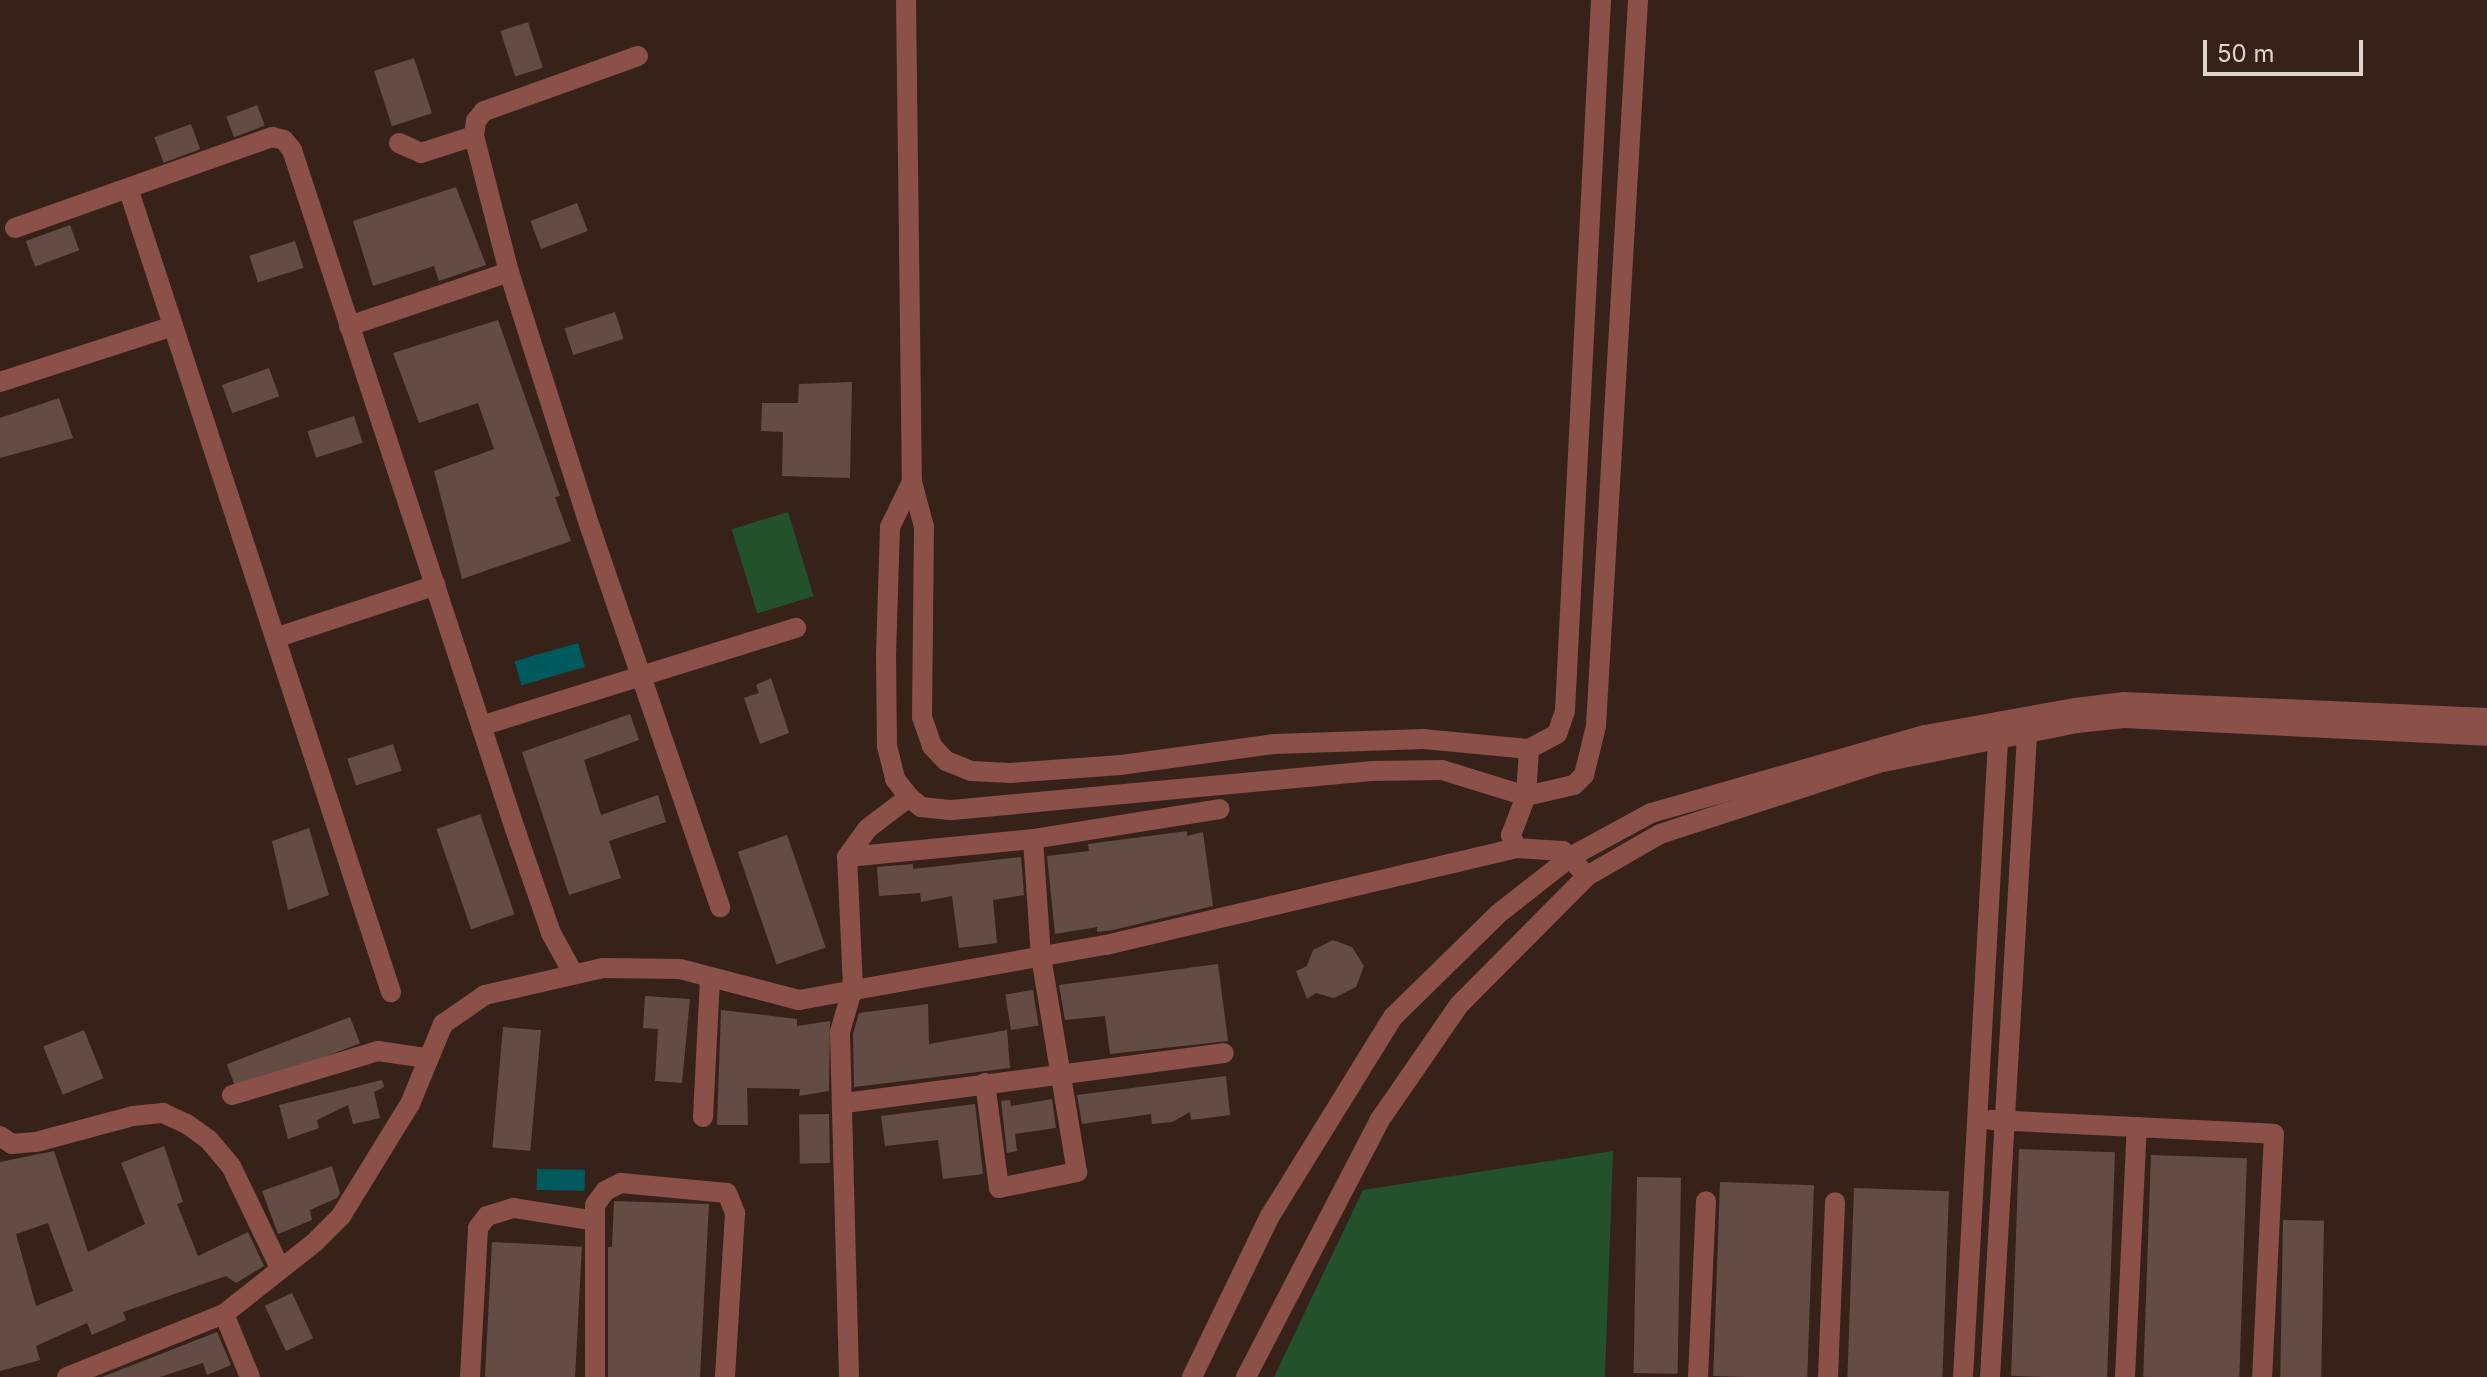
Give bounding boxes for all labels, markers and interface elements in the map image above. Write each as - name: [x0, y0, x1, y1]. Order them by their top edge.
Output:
- scale bar: [2207, 24, 2367, 74]
- text: 50 m: [2217, 39, 2275, 68]

